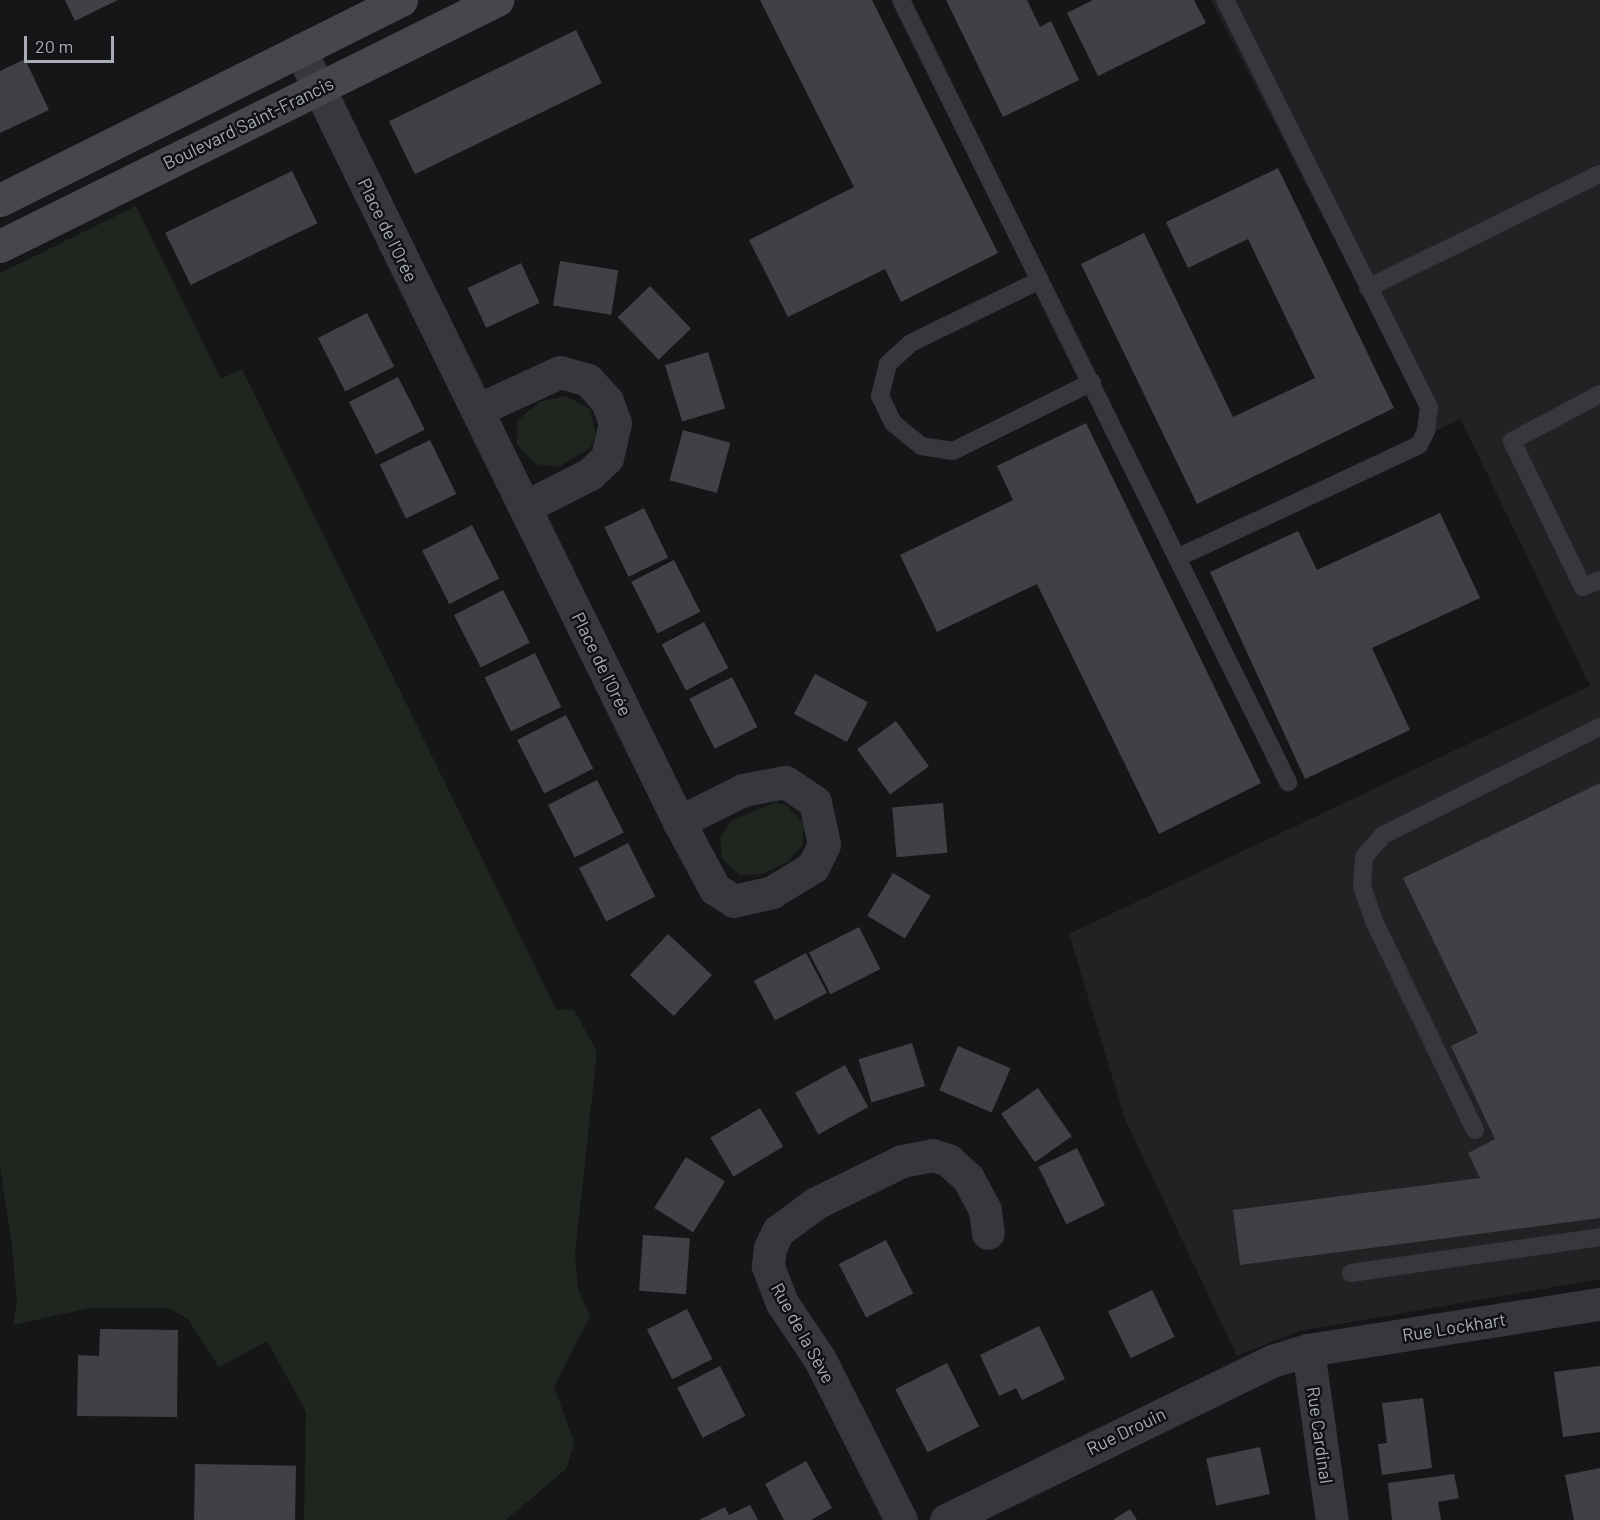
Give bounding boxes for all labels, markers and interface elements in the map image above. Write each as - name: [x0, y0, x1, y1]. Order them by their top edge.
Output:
- scale bar: [27, 24, 117, 62]
- text: 20 m: [35, 35, 73, 57]
- street label: Boulevard Saint-Francis: [159, 72, 337, 174]
- street label: Place de l'Orée: [354, 175, 422, 285]
- street label: Place de l'Orée: [568, 609, 636, 719]
- street label: Rue de la Sève: [767, 1279, 839, 1387]
- street label: Rue Lockhart: [1401, 1308, 1507, 1346]
- street label: Rue Cardinal: [1303, 1385, 1337, 1485]
- street label: Rue Drouin: [1083, 1403, 1169, 1459]

